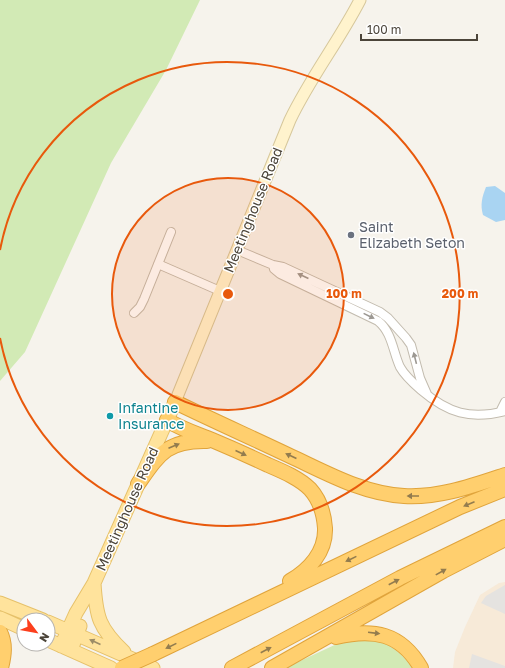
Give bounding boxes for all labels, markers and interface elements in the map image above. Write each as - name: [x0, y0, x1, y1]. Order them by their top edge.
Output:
- scale bar: [361, 16, 477, 42]
- text: 100 m: [367, 22, 401, 37]
- street label: Meetinghouse Road: [220, 145, 285, 275]
- place label: Saint Elizabeth Seton: [359, 218, 465, 251]
- marker: Saint Elizabeth Seton: [346, 230, 356, 240]
- one-way arrow: [298, 273, 309, 279]
- text: 100 m: [326, 286, 362, 301]
- text: 200 m: [442, 286, 478, 301]
- centre of rings: [221, 287, 235, 301]
- one-way arrow: [363, 313, 375, 319]
- one-way arrow: [412, 352, 418, 364]
- place label: Infantine Insurance: [118, 399, 185, 432]
- marker: Infantine Insurance: [105, 411, 115, 421]
- one-way arrow: [168, 443, 179, 449]
- street label: Meetinghouse Road: [92, 444, 161, 573]
- one-way arrow: [235, 450, 247, 456]
- one-way arrow: [285, 453, 296, 459]
- one-way arrow: [406, 493, 419, 499]
- one-way arrow: [463, 500, 475, 507]
- one-way arrow: [346, 556, 357, 562]
- one-way arrow: [435, 569, 447, 576]
- one-way arrow: [388, 579, 399, 585]
- north arrow: [16, 612, 56, 652]
- one-way arrow: [368, 630, 380, 637]
- text: N: [37, 631, 53, 645]
- one-way arrow: [88, 638, 100, 644]
- one-way arrow: [165, 643, 177, 649]
- one-way arrow: [260, 646, 272, 653]

